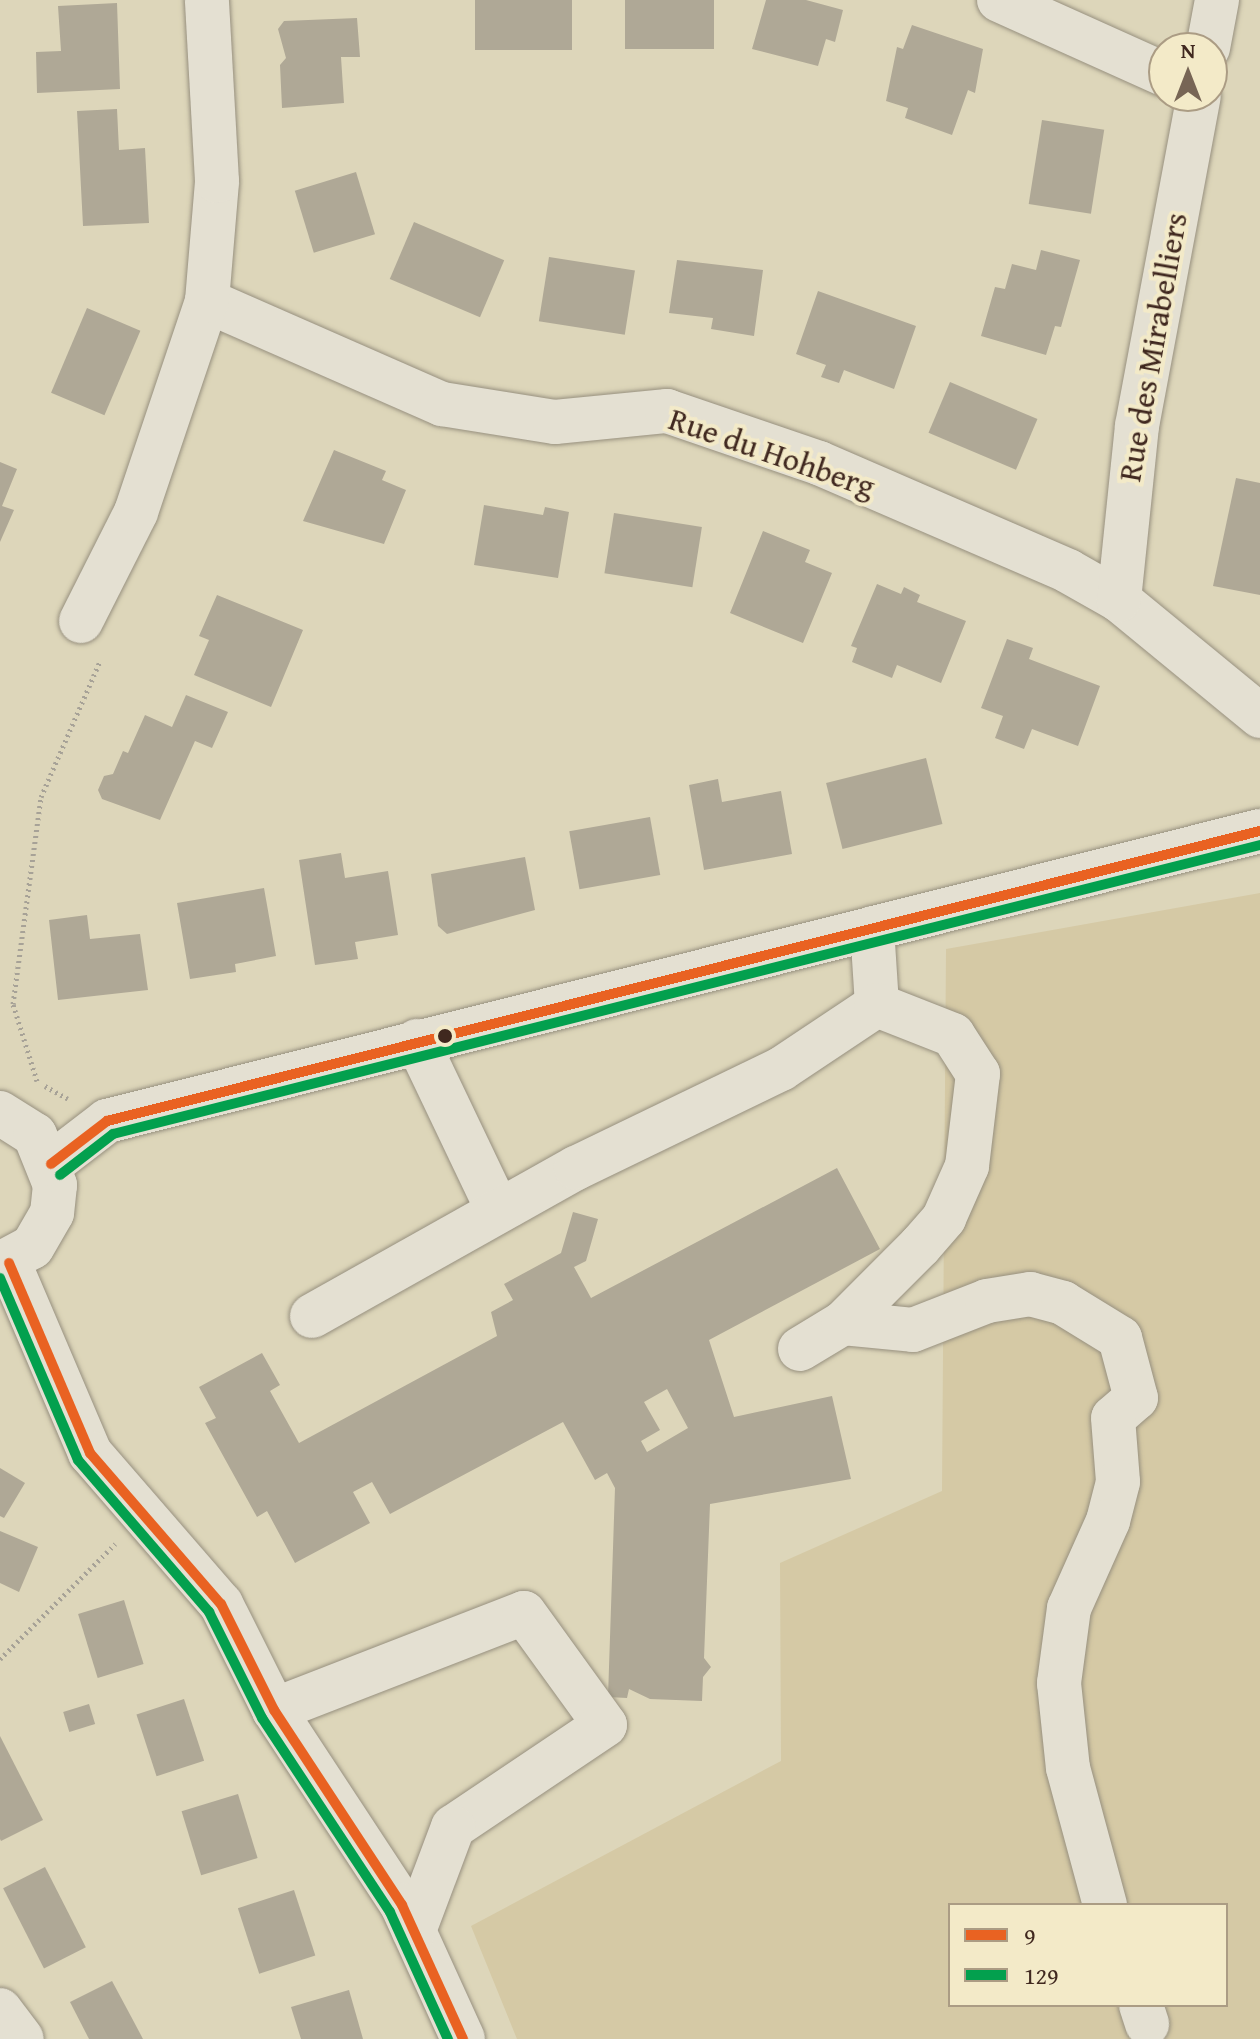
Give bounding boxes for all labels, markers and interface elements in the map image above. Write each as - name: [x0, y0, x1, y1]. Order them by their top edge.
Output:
- north arrow: [1148, 32, 1228, 112]
- text: N: [1181, 34, 1195, 66]
- street label: Rue des Mirabelliers: [1110, 210, 1196, 484]
- street label: Rue du Hohberg: [664, 400, 880, 506]
- unlabelled marker: [437, 1028, 453, 1044]
- legend: [948, 1903, 1228, 2007]
- text: 9: [1024, 1918, 1036, 1953]
- text: 129: [1024, 1958, 1059, 1993]

